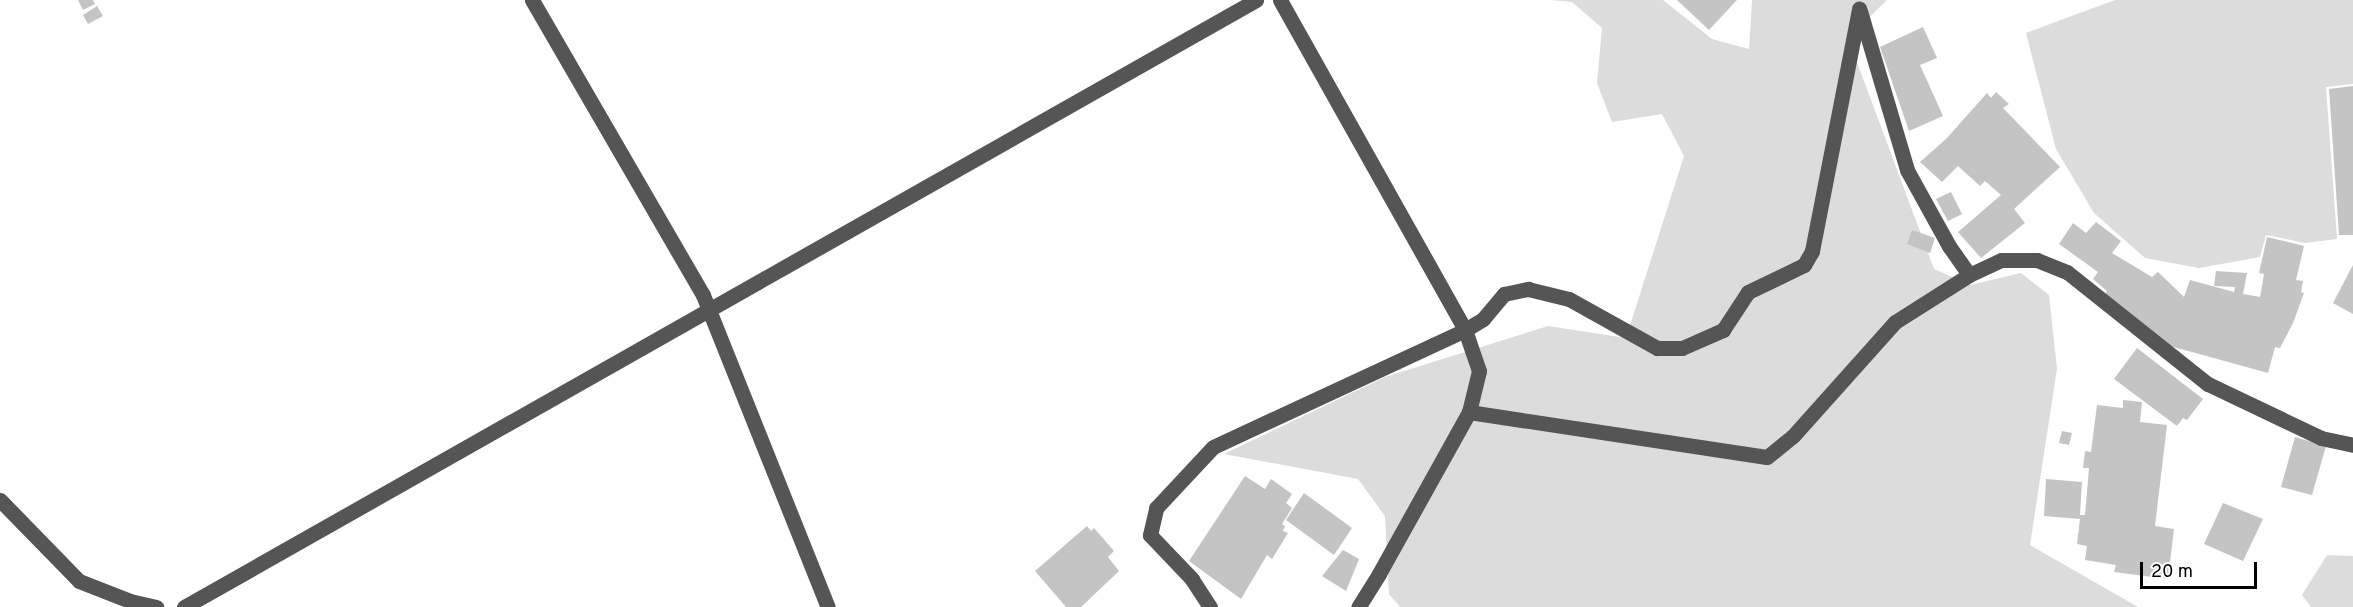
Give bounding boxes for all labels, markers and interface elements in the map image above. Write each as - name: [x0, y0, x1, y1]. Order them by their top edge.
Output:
- scale bar: [2143, 550, 2260, 588]
- text: 20 m: [2151, 561, 2193, 584]

